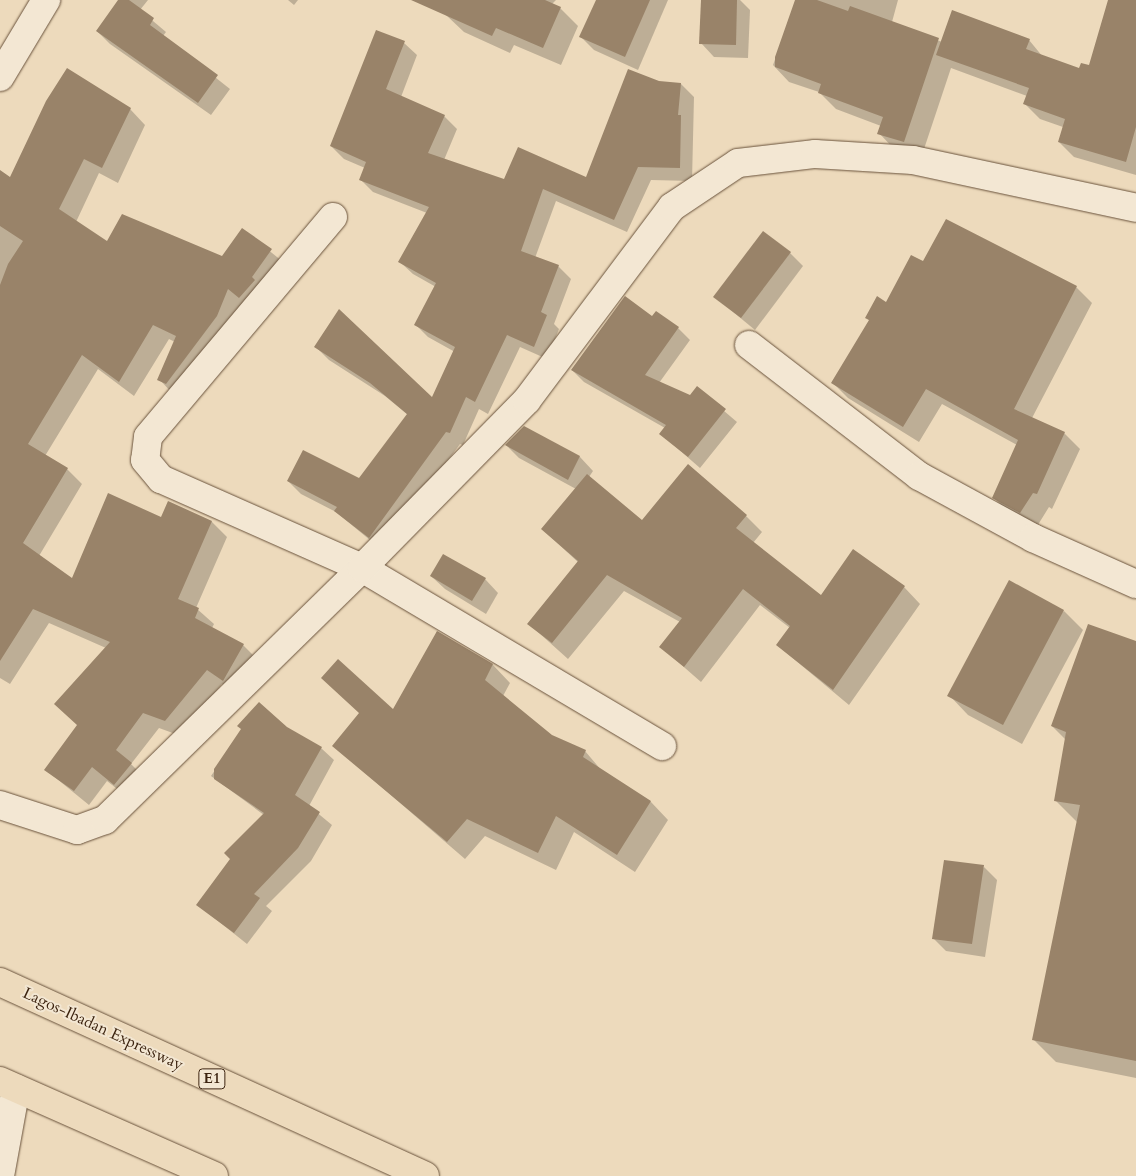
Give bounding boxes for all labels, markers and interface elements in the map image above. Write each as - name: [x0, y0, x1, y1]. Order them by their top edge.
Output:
- street label: Lagos-Ibadan Expressway: [20, 983, 186, 1075]
- road number: E1: [198, 1066, 226, 1092]

